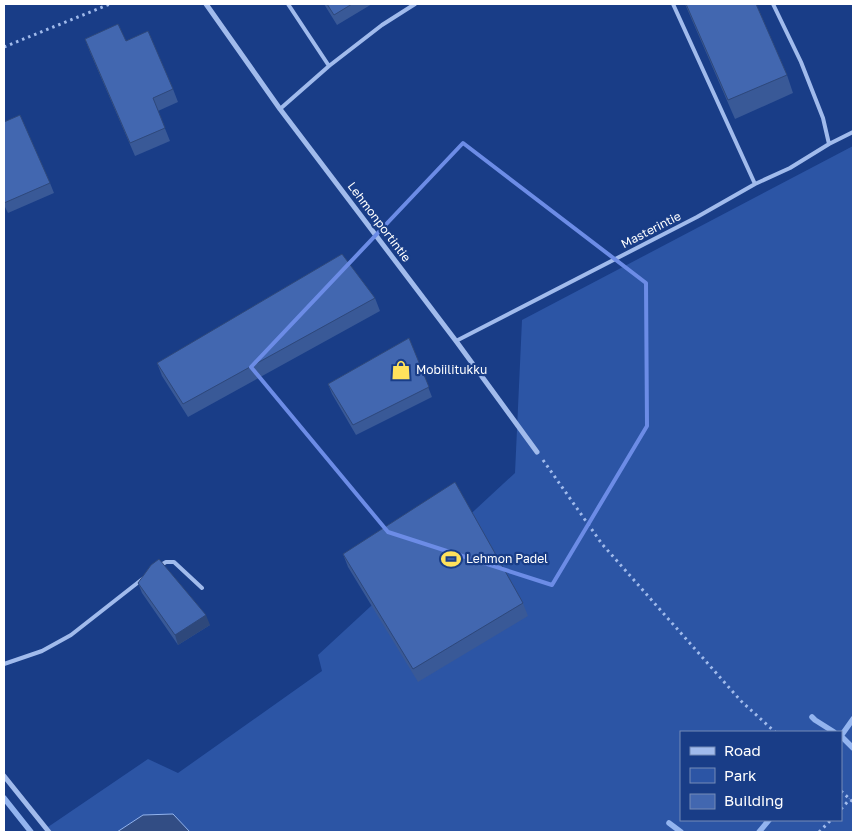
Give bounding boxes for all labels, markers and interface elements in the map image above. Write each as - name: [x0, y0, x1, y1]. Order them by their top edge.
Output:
- street label: Lehmonportintie: [345, 179, 414, 265]
- street label: Masterintie: [618, 208, 683, 251]
- shop icon: Mobiilitukku: [390, 359, 412, 381]
- place label: Mobiilitukku: [416, 362, 487, 377]
- sports icon: Lehmon Padel: [440, 548, 462, 570]
- place label: Lehmon Padel: [466, 551, 548, 566]
- legend: [680, 731, 842, 821]
- text: Road: [724, 741, 761, 759]
- text: Park: [724, 766, 757, 784]
- text: Building: [724, 791, 784, 809]

